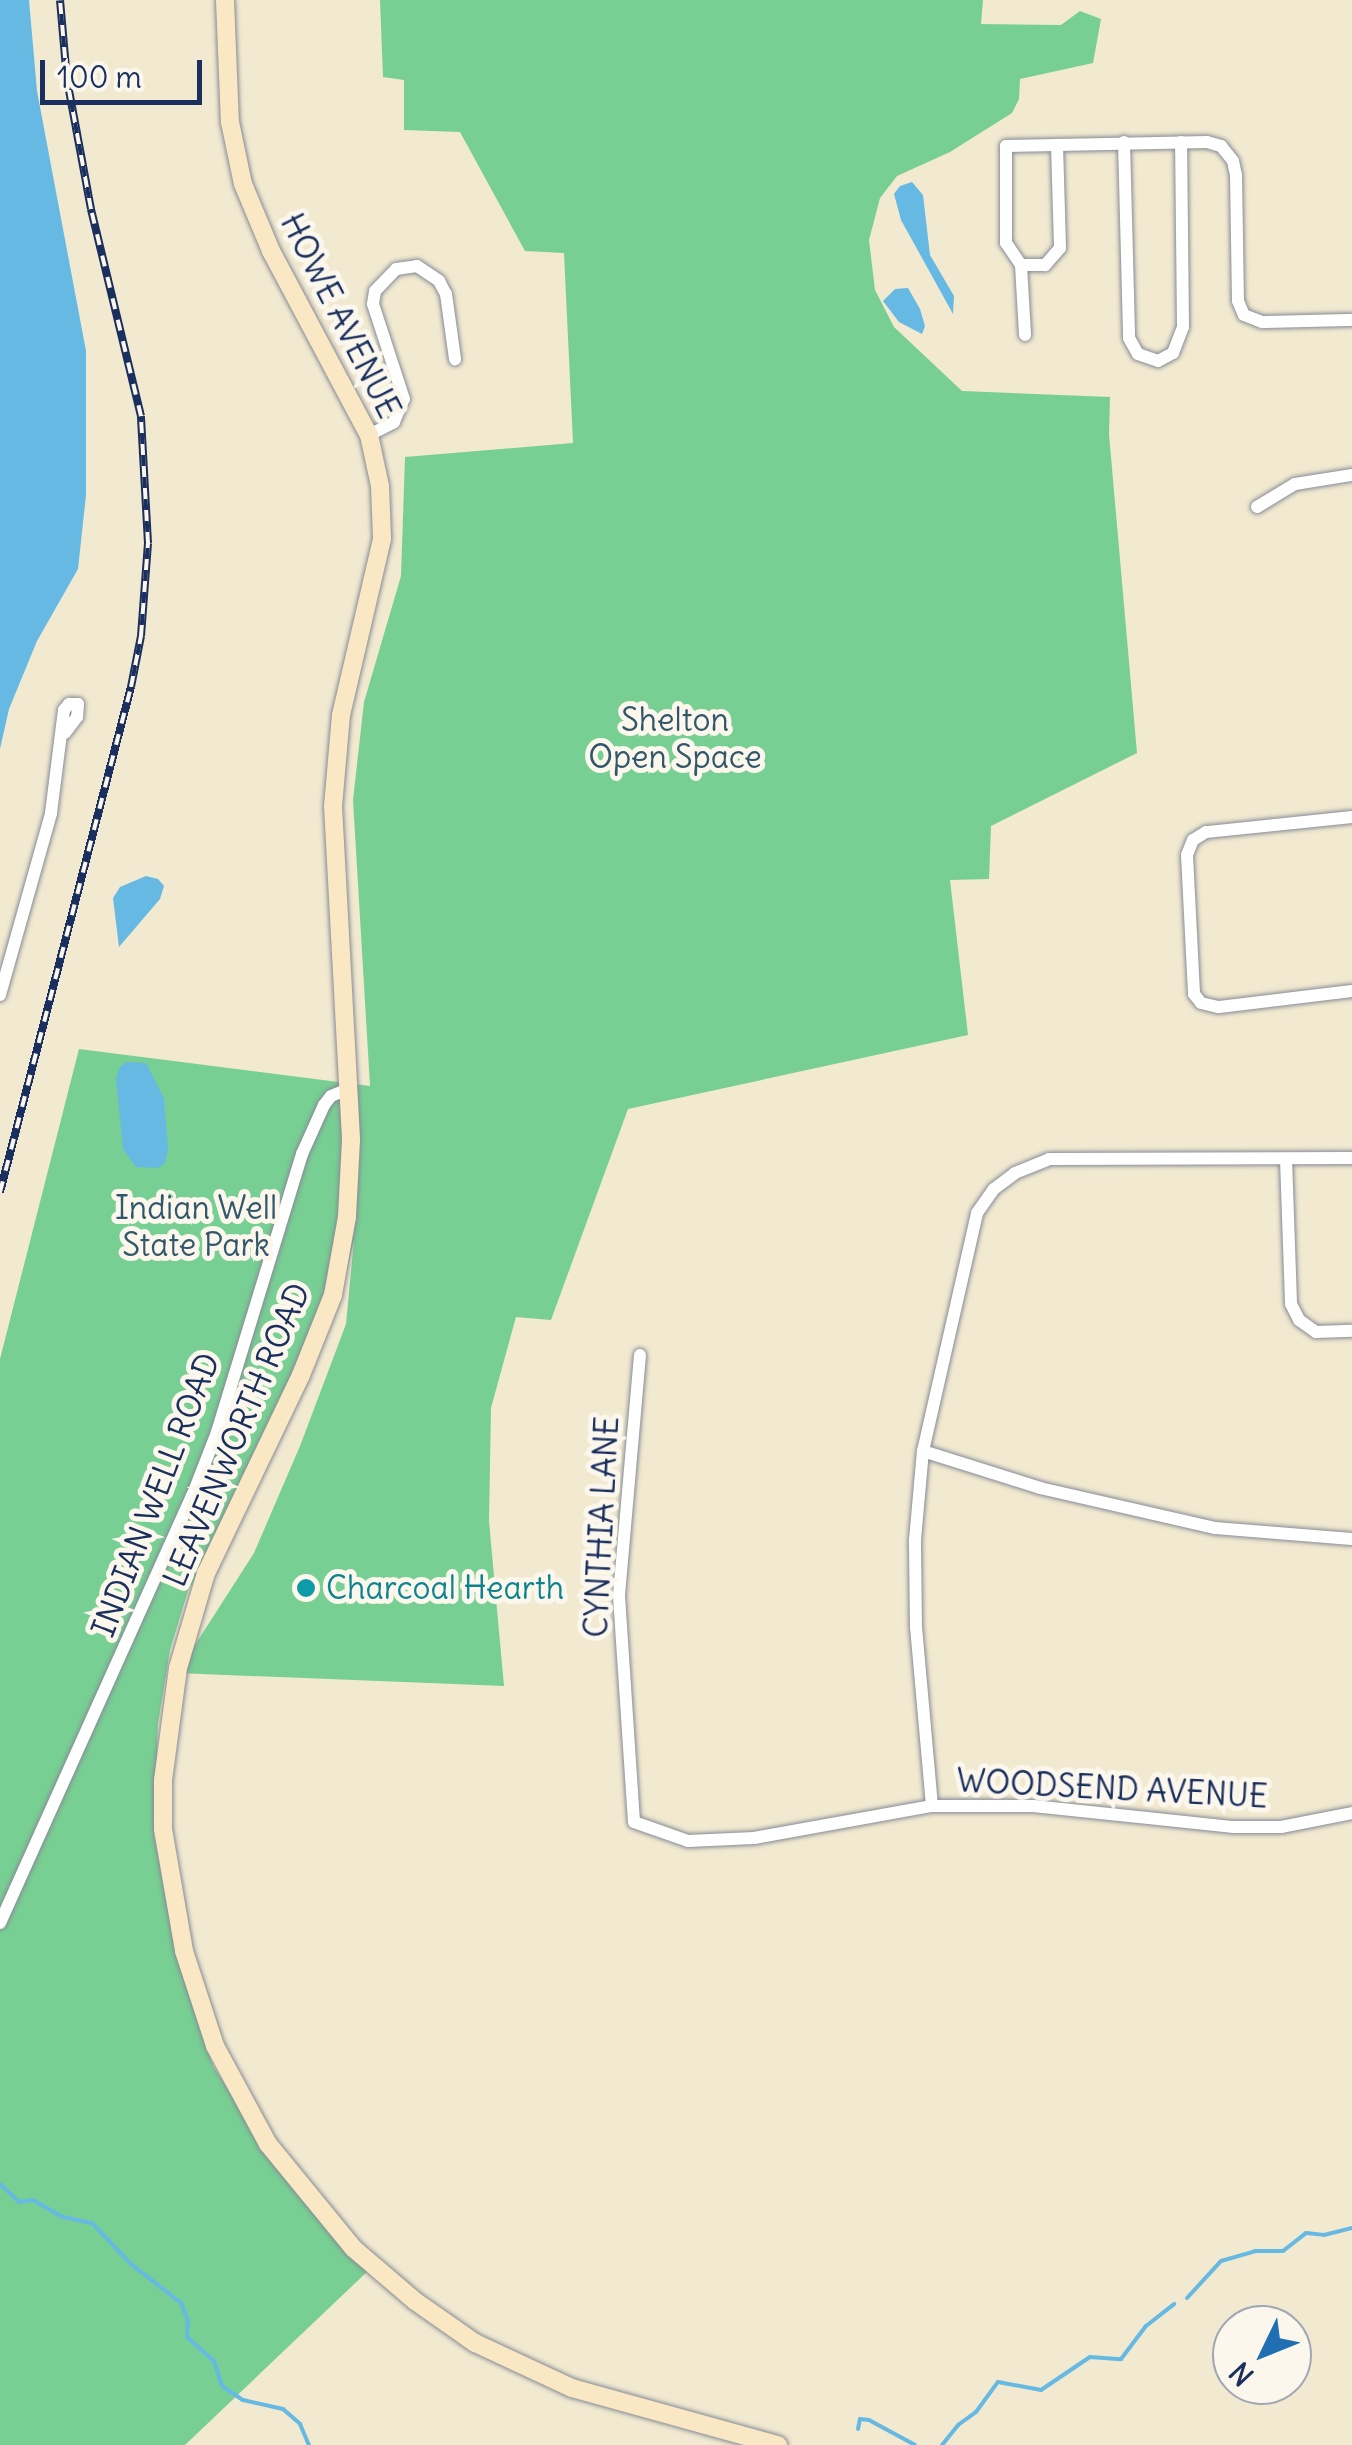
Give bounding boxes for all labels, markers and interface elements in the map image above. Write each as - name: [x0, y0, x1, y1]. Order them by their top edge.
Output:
- scale bar: [45, 40, 208, 102]
- text: 100 m: [57, 58, 142, 96]
- street label: HOWE AVENUE: [272, 207, 408, 425]
- park label: Shelton Open Space: [588, 702, 762, 777]
- park label: Indian Well State Park: [115, 1190, 277, 1265]
- street label: LEAVENWORTH ROAD: [156, 1278, 318, 1592]
- street label: INDIAN WELL ROAD: [84, 1348, 228, 1642]
- street label: CYNTHIA LANE: [577, 1415, 627, 1639]
- place label: Charcoal Hearth: [326, 1569, 564, 1607]
- marker: Charcoal Hearth: [295, 1577, 317, 1599]
- street label: WOODSEND AVENUE: [955, 1762, 1269, 1816]
- north arrow: [1212, 2305, 1312, 2405]
- text: N: [1222, 2355, 1261, 2393]

